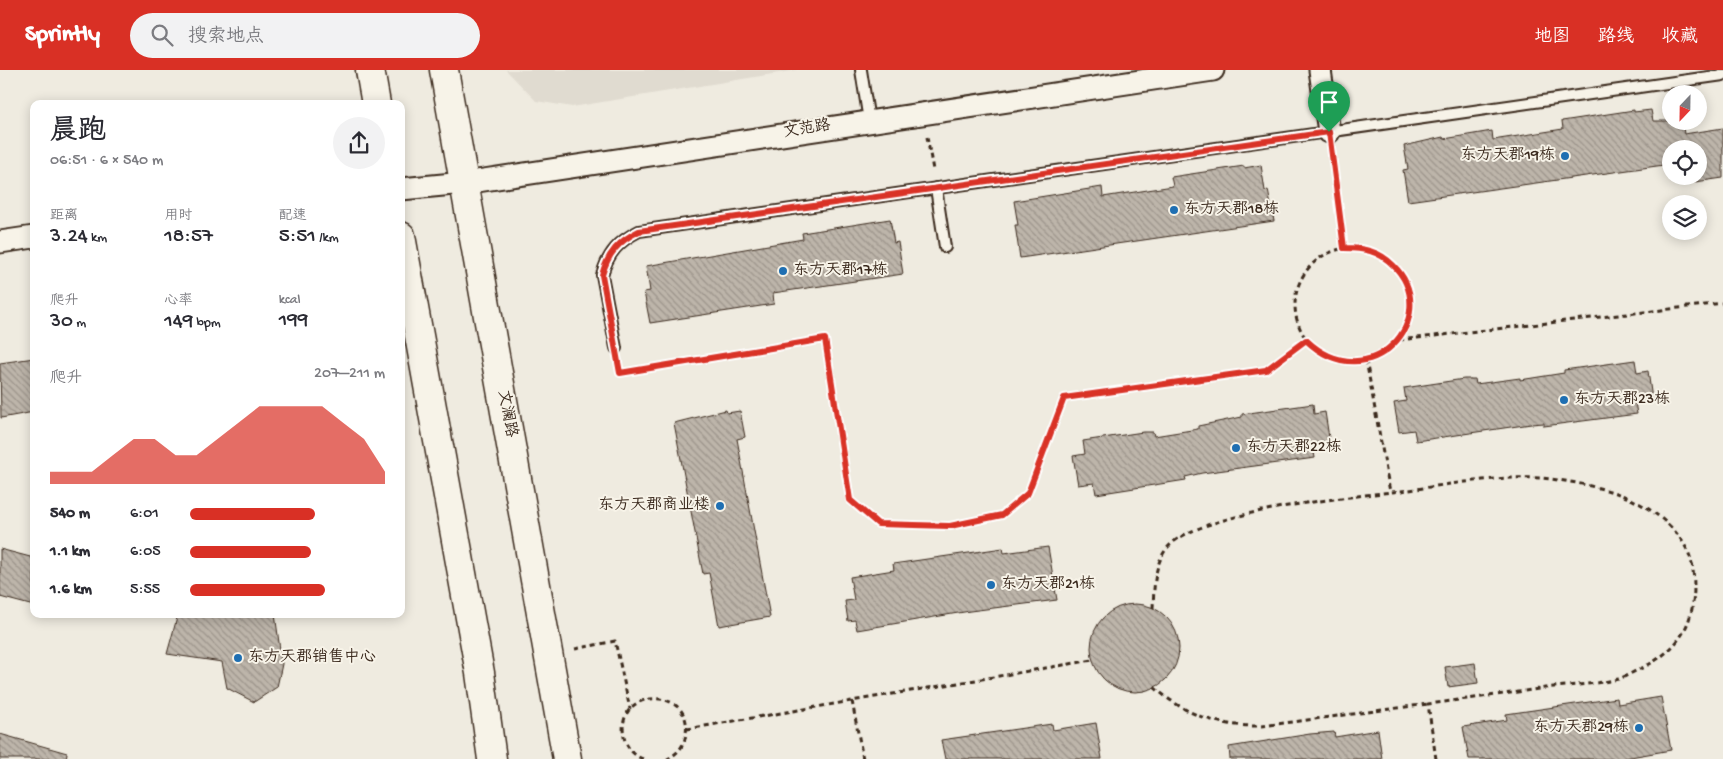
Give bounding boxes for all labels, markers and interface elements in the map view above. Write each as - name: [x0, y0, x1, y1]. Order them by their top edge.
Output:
- search box: [130, 13, 480, 58]
- text: Sprintly: [25, 21, 100, 50]
- icon: search: [148, 21, 176, 49]
- text: 搜索地点: [188, 26, 264, 49]
- text: 地图: [1534, 27, 1570, 48]
- text: 路线: [1598, 27, 1634, 48]
- text: 收藏: [1662, 27, 1698, 48]
- pin: [1308, 81, 1350, 132]
- north arrow: [1662, 85, 1708, 130]
- map controls: [1662, 85, 1707, 240]
- icon: arrive: [1315, 88, 1343, 116]
- street label: 文范路: [781, 115, 832, 143]
- text: 晨跑: [50, 116, 106, 149]
- button: share: [333, 117, 385, 169]
- button: locate: [1662, 140, 1707, 185]
- place label: 东方天郡19栋: [1461, 146, 1555, 166]
- marker: 东方天郡19栋: [1559, 150, 1571, 162]
- text: 06:51 · 6 × 540 m: [50, 152, 163, 171]
- button: layers: [1662, 195, 1707, 240]
- place label: 东方天郡18栋: [1184, 200, 1279, 220]
- marker: 东方天郡18栋: [1168, 204, 1180, 216]
- text: 距离: [50, 208, 78, 225]
- text: 用时: [164, 208, 192, 225]
- text: 配速: [279, 208, 307, 225]
- text: 3.24: [50, 225, 88, 250]
- text: 18:57: [164, 225, 213, 250]
- text: 5:51: [279, 225, 316, 250]
- text: km: [88, 230, 107, 247]
- text: /km: [316, 230, 339, 247]
- place label: 东方天郡17栋: [793, 261, 888, 281]
- marker: 东方天郡17栋: [777, 265, 789, 277]
- text: kcal: [279, 292, 301, 309]
- text: 爬升: [50, 293, 78, 310]
- text: 心率: [164, 293, 192, 310]
- text: 199: [279, 309, 308, 334]
- text: 30: [50, 310, 73, 335]
- text: 149: [164, 310, 193, 335]
- text: m: [73, 315, 86, 332]
- text: bpm: [193, 315, 221, 332]
- text: 207–211 m: [314, 365, 385, 384]
- text: 爬升: [50, 370, 82, 389]
- street label: 文澜路: [492, 388, 521, 439]
- place label: 东方天郡23栋: [1574, 390, 1670, 410]
- marker: 东方天郡23栋: [1558, 394, 1570, 406]
- place label: 东方天郡22栋: [1246, 438, 1342, 458]
- marker: 东方天郡22栋: [1230, 442, 1242, 454]
- place label: 东方天郡商业楼: [598, 496, 710, 516]
- marker: 东方天郡商业楼: [714, 500, 726, 512]
- text: 540 m: [50, 505, 90, 524]
- text: 6:01: [130, 505, 159, 524]
- text: 1.1 km: [50, 543, 90, 562]
- text: 6:05: [130, 543, 161, 562]
- place label: 东方天郡21栋: [1001, 575, 1095, 595]
- marker: 东方天郡21栋: [985, 579, 997, 591]
- text: 1.6 km: [50, 581, 92, 600]
- text: 5:55: [130, 581, 160, 600]
- place label: 东方天郡销售中心: [248, 647, 376, 668]
- marker: 东方天郡销售中心: [232, 652, 244, 664]
- place label: 东方天郡29栋: [1533, 718, 1629, 738]
- marker: 东方天郡29栋: [1633, 722, 1645, 734]

